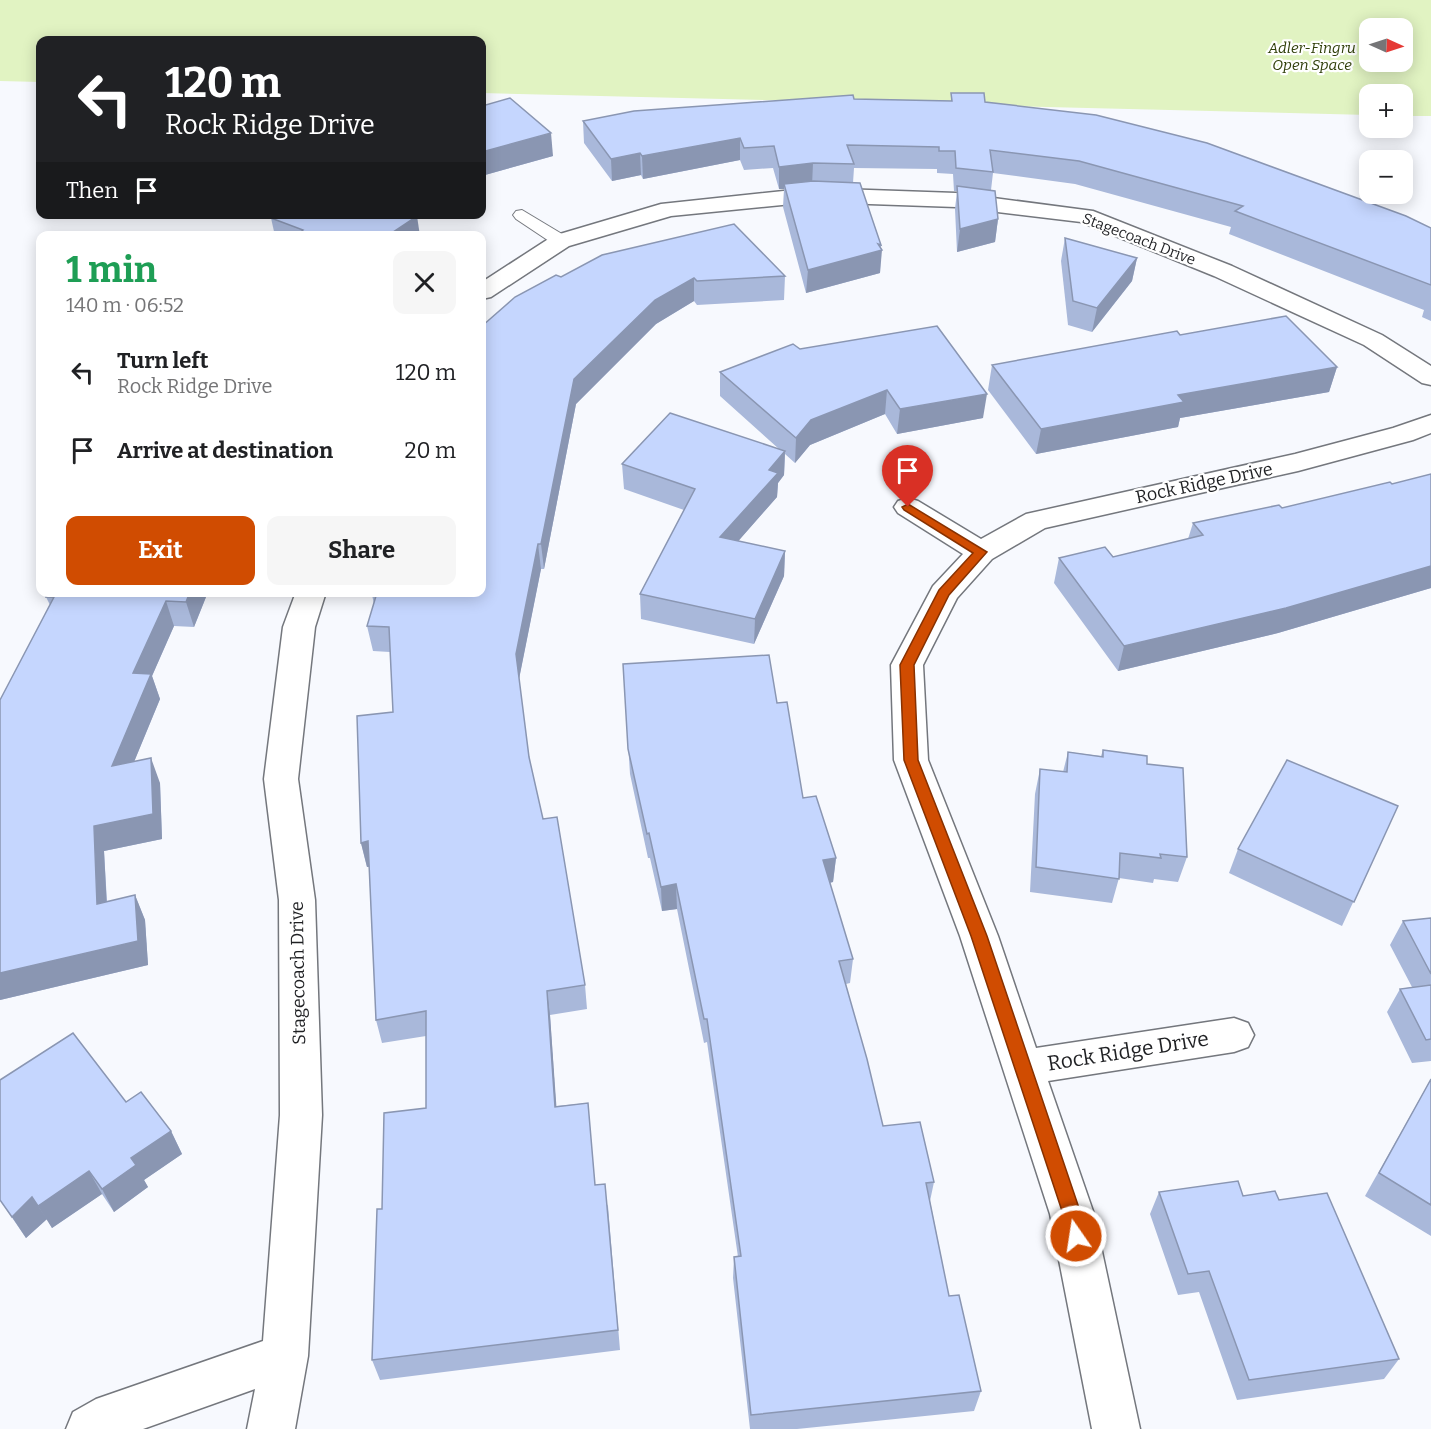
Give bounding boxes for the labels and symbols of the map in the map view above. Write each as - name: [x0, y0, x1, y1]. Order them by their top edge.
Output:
- north arrow: [1359, 18, 1413, 72]
- park label: Adler-Fingru Open Space: [1267, 39, 1356, 74]
- street label: Stagecoach Drive: [1080, 209, 1198, 269]
- pin: [882, 445, 933, 507]
- street label: Rock Ridge Drive: [1133, 458, 1275, 508]
- street label: Stagecoach Drive: [286, 901, 310, 1045]
- street label: Rock Ridge Drive: [1045, 1025, 1211, 1077]
- position arrow: [1044, 1204, 1108, 1268]

